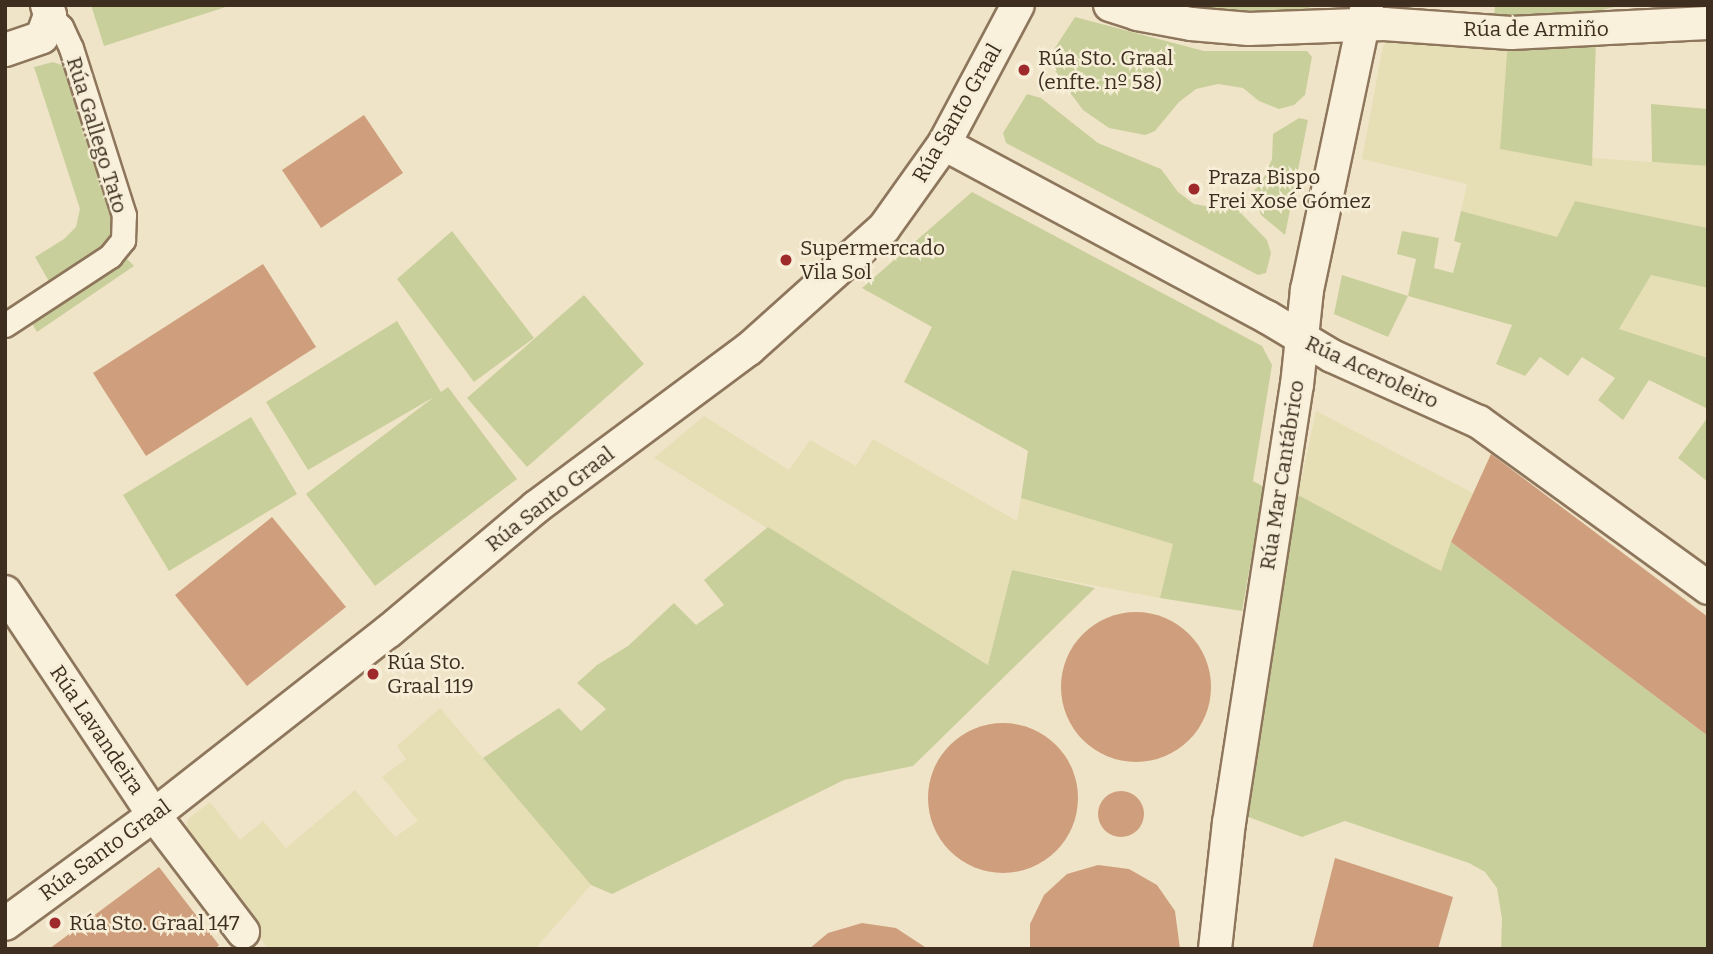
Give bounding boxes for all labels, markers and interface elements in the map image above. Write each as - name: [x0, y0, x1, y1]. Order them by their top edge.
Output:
- street label: Rúa de Armiño: [1463, 16, 1609, 42]
- street label: Rúa Santo Graal: [907, 39, 1007, 187]
- place label: Rúa Sto. Graal (enfte. nº 58): [1038, 45, 1173, 95]
- street label: Rúa Gallego Tato: [61, 54, 133, 216]
- marker: Rúa Sto. Graal (enfte. nº 58): [1016, 62, 1032, 78]
- place label: Praza Bispo Frei Xosé Gómez: [1208, 164, 1371, 214]
- marker: Praza Bispo Frei Xosé Gómez: [1186, 181, 1202, 197]
- place label: Supermercado Vila Sol: [800, 235, 945, 285]
- marker: Supermercado Vila Sol: [778, 252, 794, 268]
- street label: Rúa Aceroleiro: [1301, 330, 1443, 414]
- street label: Rúa Mar Cantábrico: [1255, 378, 1309, 572]
- street label: Rúa Santo Graal: [481, 441, 619, 557]
- place label: Rúa Sto. Graal 119: [387, 649, 474, 699]
- street label: Rúa Lavandeira: [45, 661, 149, 799]
- marker: Rúa Sto. Graal 119: [365, 666, 381, 682]
- street label: Rúa Santo Graal: [35, 794, 175, 906]
- place label: Rúa Sto. Graal 147: [69, 910, 240, 936]
- marker: Rúa Sto. Graal 147: [47, 915, 63, 931]

